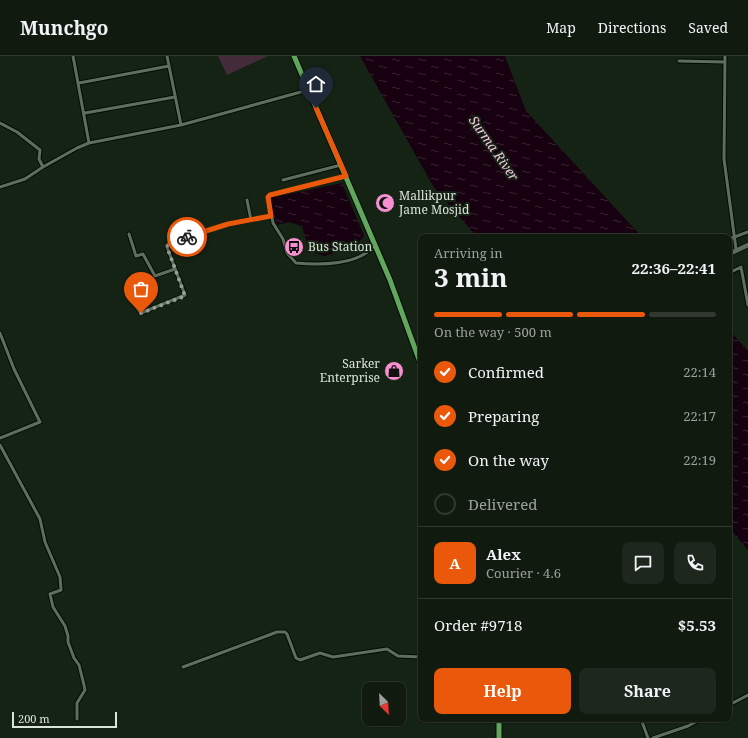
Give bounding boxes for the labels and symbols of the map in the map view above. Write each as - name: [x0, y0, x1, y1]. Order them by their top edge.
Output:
- pin: [299, 67, 333, 108]
- water label: Surma River: [465, 112, 524, 185]
- place label: Mallikpur Jame Mosjid: [398, 187, 470, 218]
- mosque icon: Mallikpur Jame Mosjid: [374, 192, 396, 214]
- courier: [167, 217, 207, 257]
- bus stop icon: Bus Station: [283, 236, 305, 258]
- place label: Bus Station: [308, 238, 372, 255]
- pin: [124, 272, 158, 313]
- place label: Sarker Enterprise: [320, 355, 380, 386]
- shop icon: Sarker Enterprise: [383, 360, 405, 382]
- north arrow: [362, 682, 406, 726]
- scale bar: [12, 710, 117, 729]

